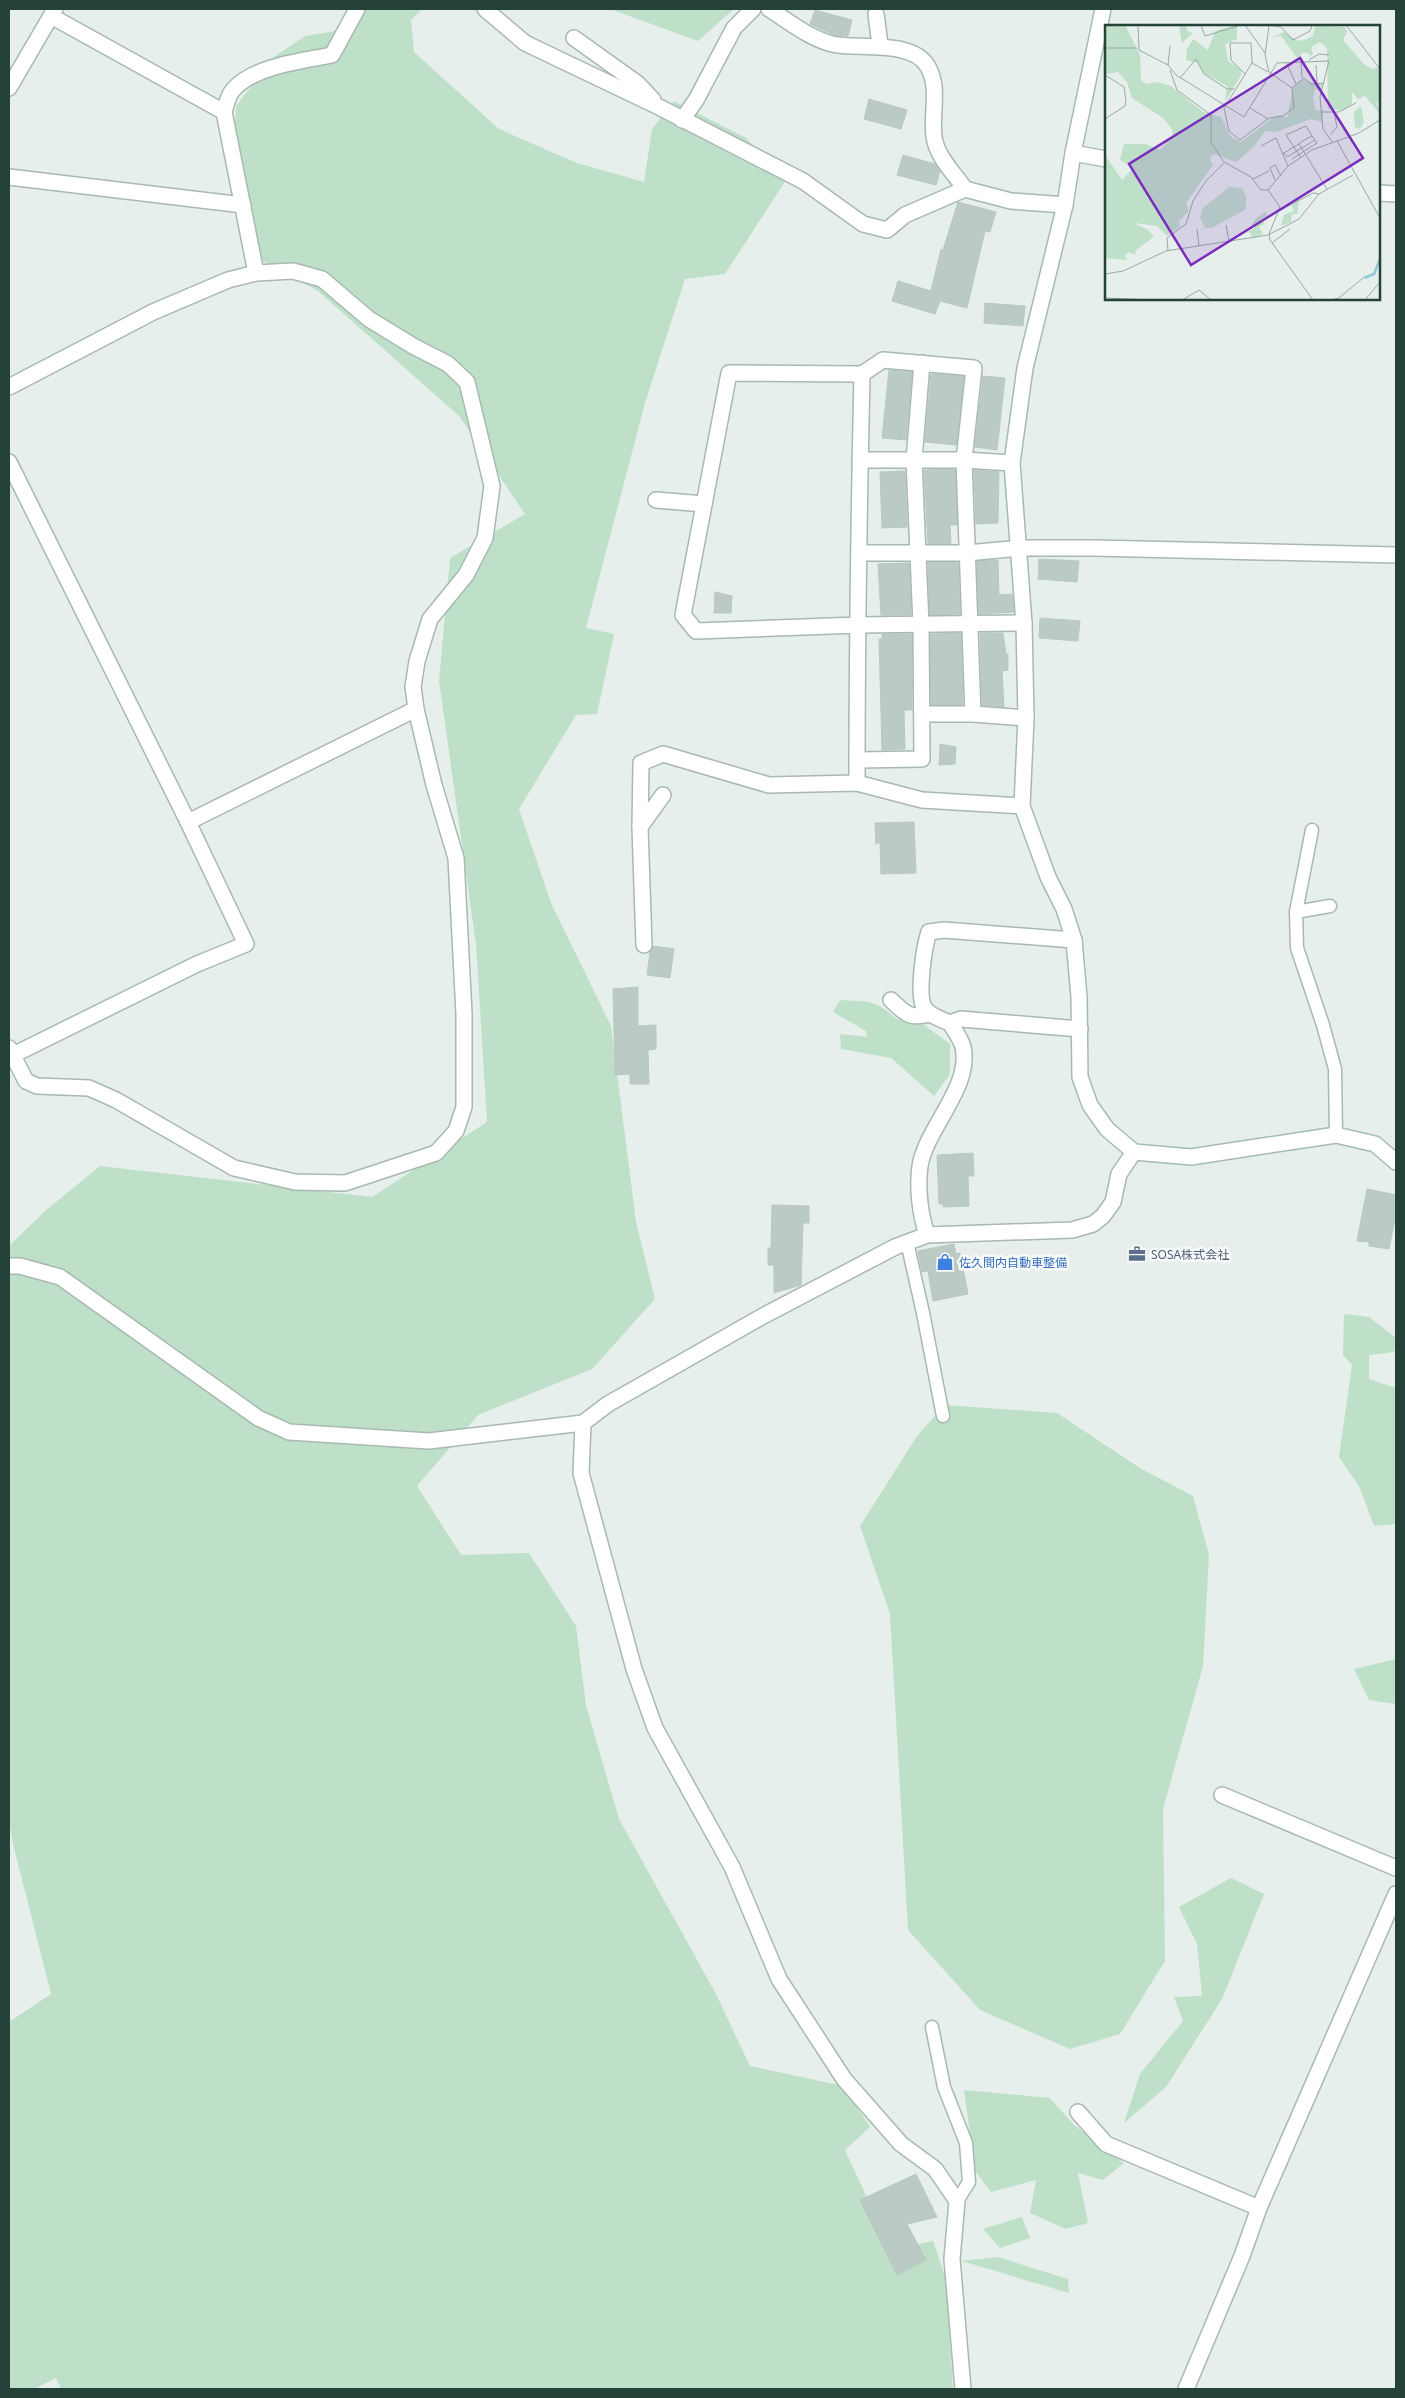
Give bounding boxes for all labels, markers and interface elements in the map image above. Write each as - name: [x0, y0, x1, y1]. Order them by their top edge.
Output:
- inset map: [1105, 25, 1380, 300]
- office icon: SOSA株式会社: [1127, 1244, 1147, 1264]
- place label: SOSA株式会社: [1151, 1246, 1229, 1263]
- shop icon: 佐久間内自動車整備: [935, 1252, 955, 1272]
- place label: 佐久間内自動車整備: [959, 1254, 1067, 1271]

